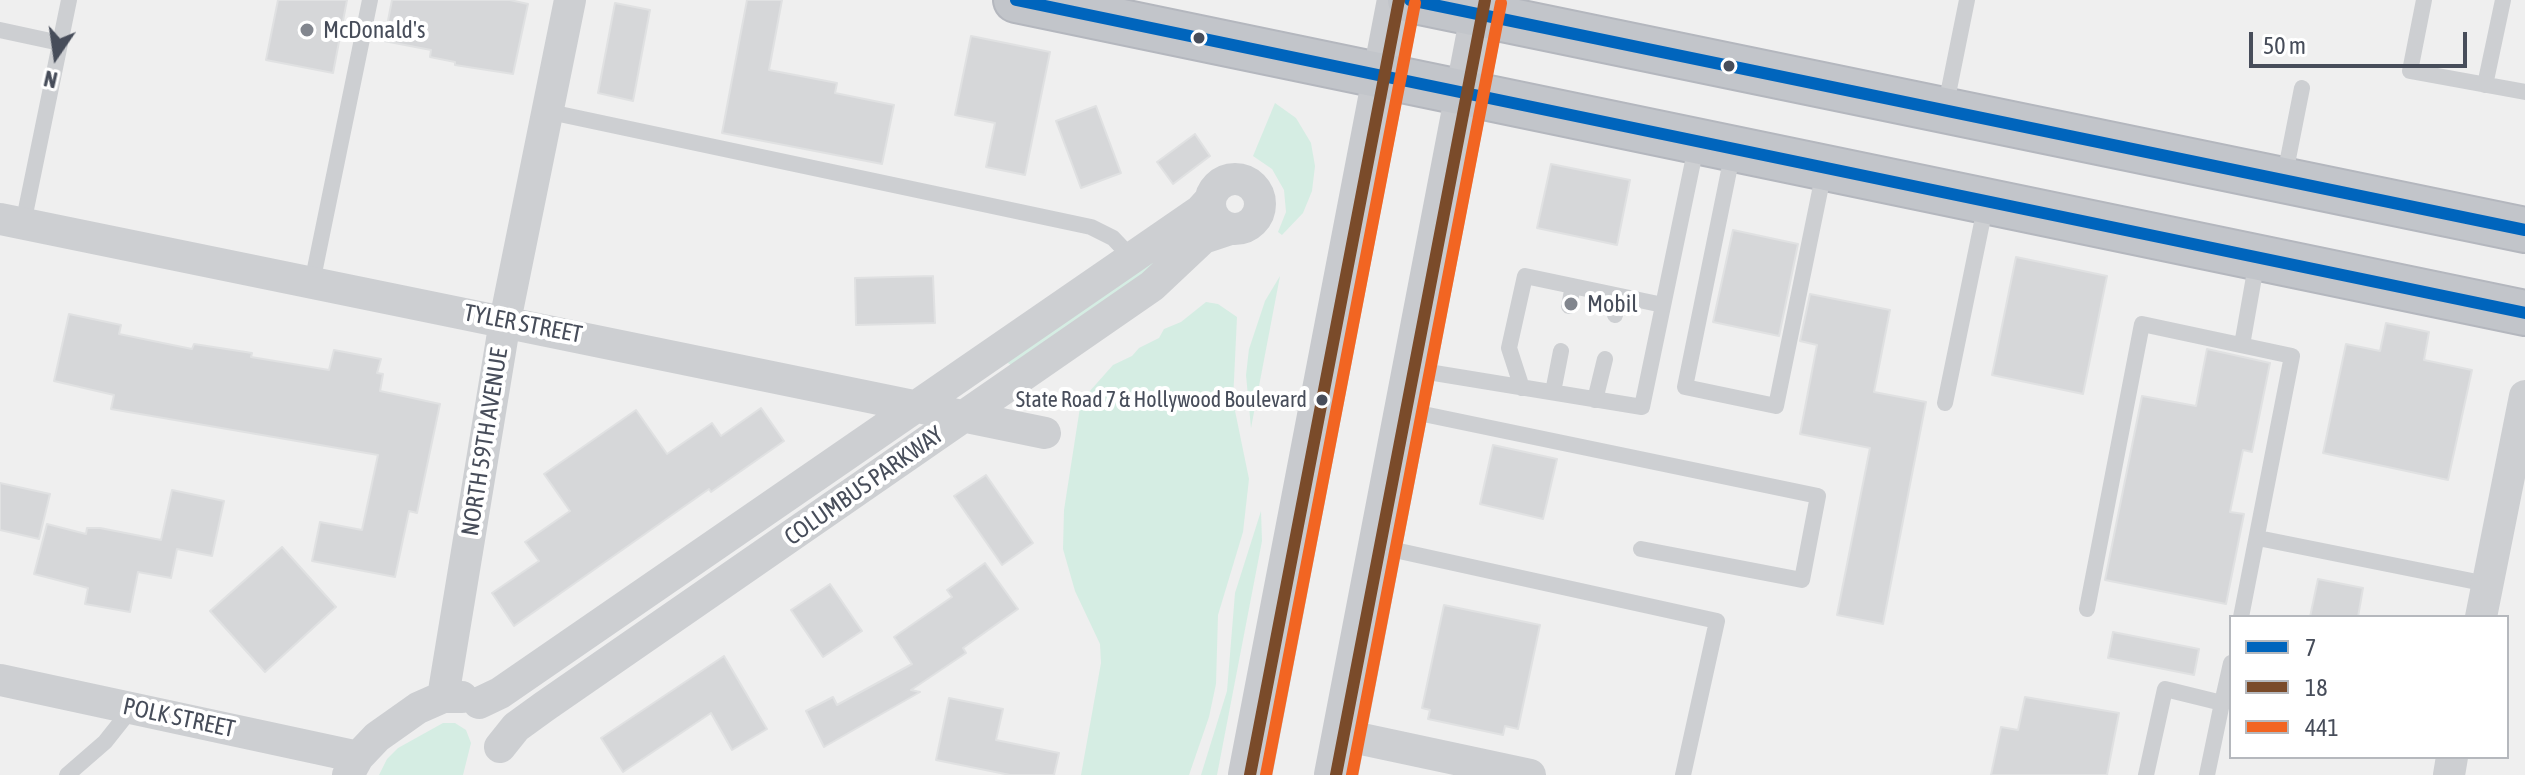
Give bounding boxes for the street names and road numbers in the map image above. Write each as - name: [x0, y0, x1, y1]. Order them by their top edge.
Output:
- street label: TYLER STREET: [462, 298, 584, 350]
- street label: NORTH 59TH AVENUE: [456, 346, 514, 538]
- street label: COLUMBUS PARKWAY: [779, 421, 949, 551]
- street label: POLK STREET: [120, 692, 238, 744]

